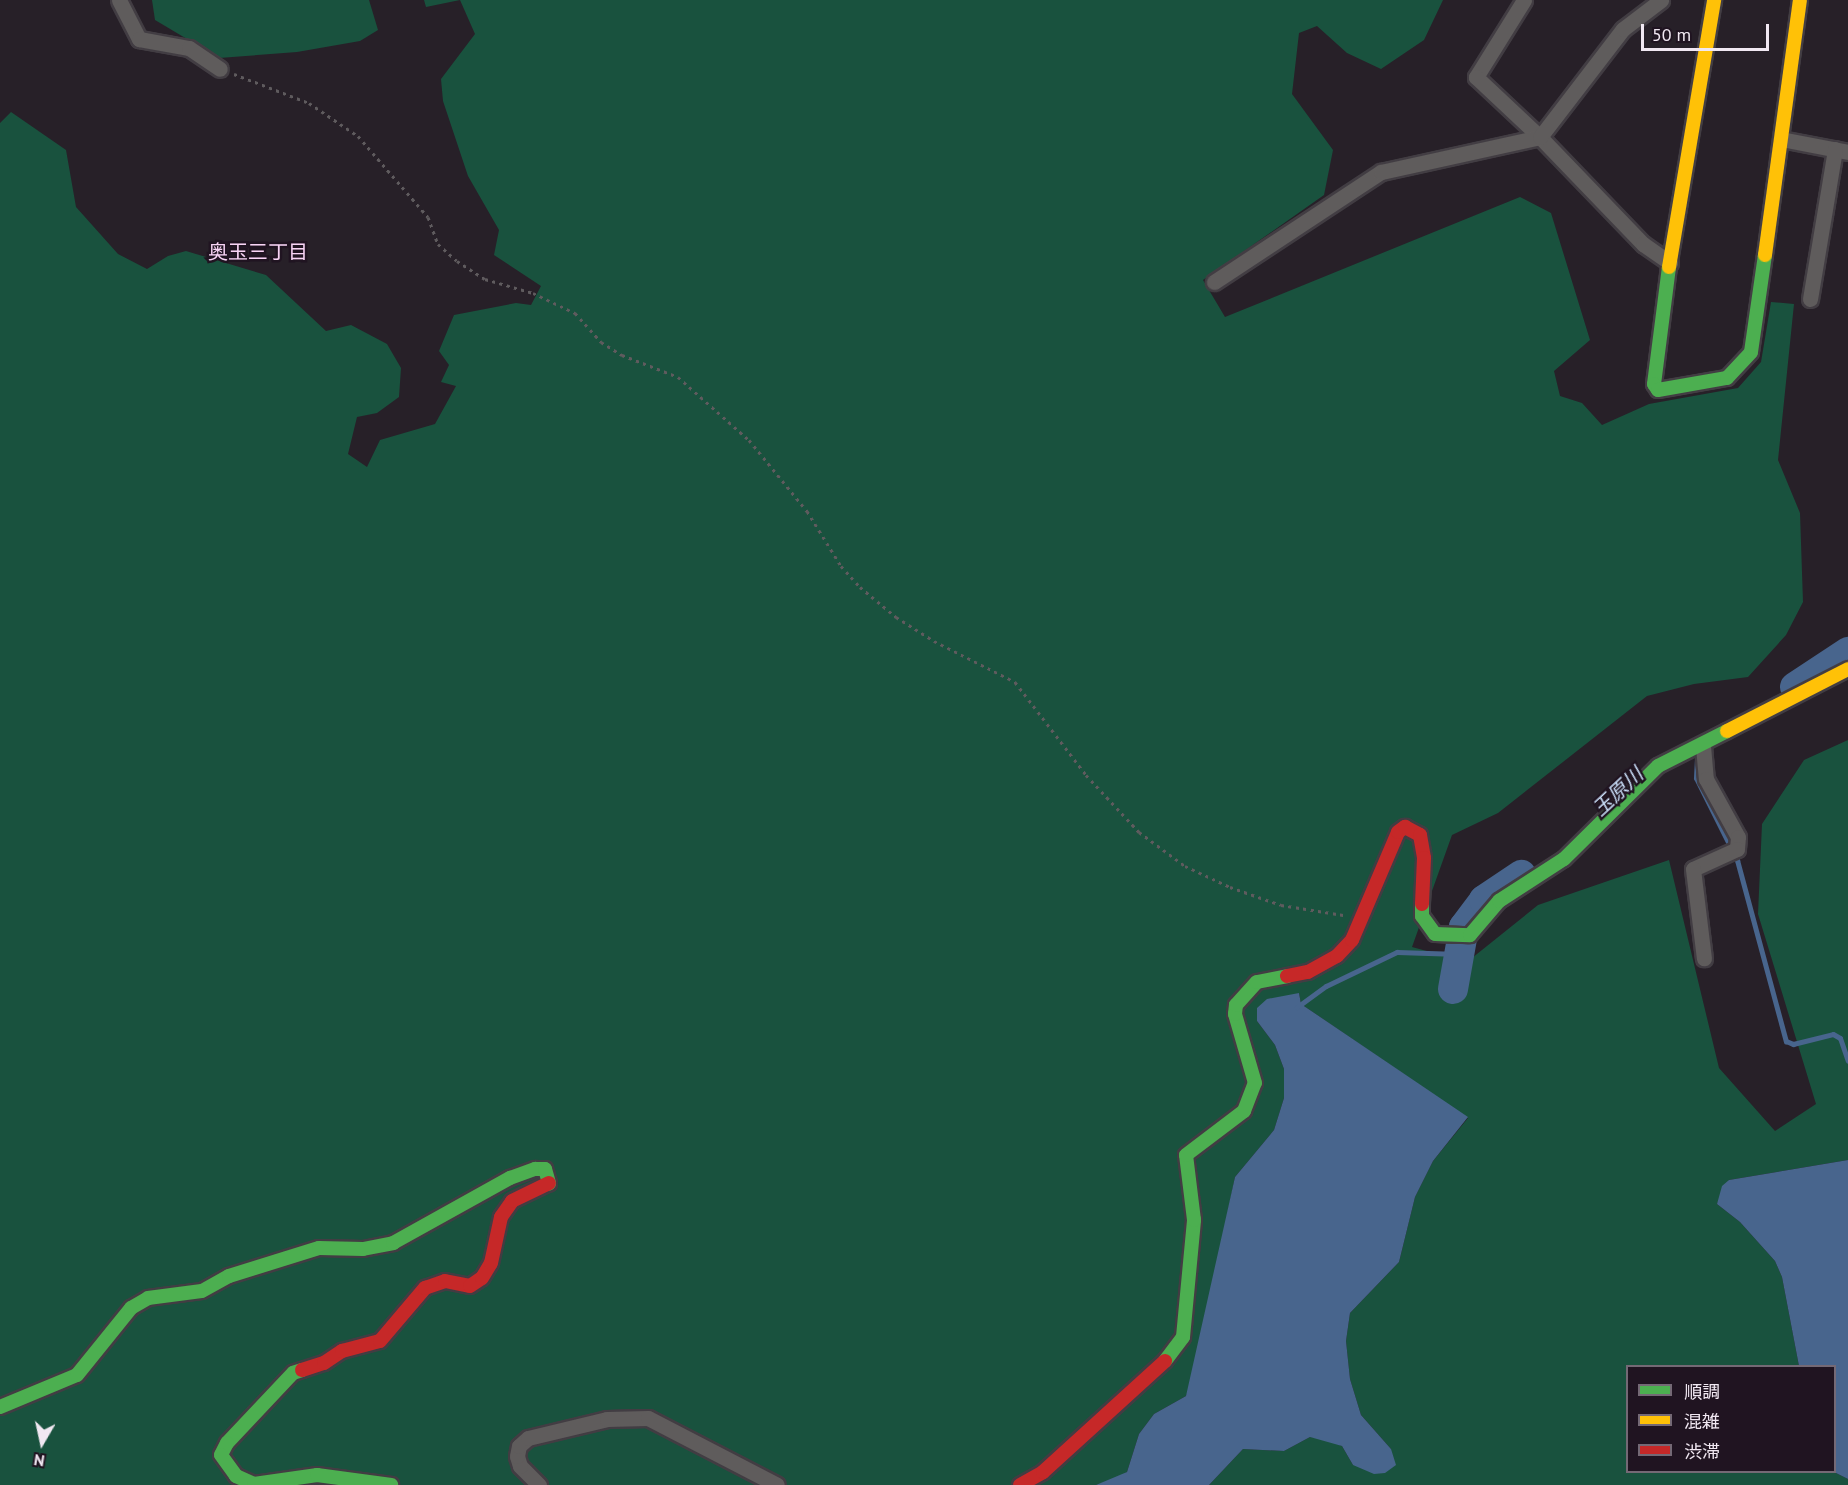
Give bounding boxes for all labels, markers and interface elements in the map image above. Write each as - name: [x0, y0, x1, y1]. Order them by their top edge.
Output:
- scale bar: [1644, 12, 1772, 50]
- text: 50 m: [1652, 23, 1691, 46]
- district label: 奥玉三丁目: [208, 240, 308, 264]
- water label: 玉原川: [1588, 763, 1648, 821]
- legend: [1626, 1365, 1836, 1473]
- text: 順調: [1684, 1380, 1720, 1403]
- text: 混雑: [1684, 1410, 1720, 1433]
- north arrow: [12, 1413, 72, 1473]
- text: 渋滞: [1684, 1440, 1720, 1463]
- text: N: [32, 1450, 46, 1471]

